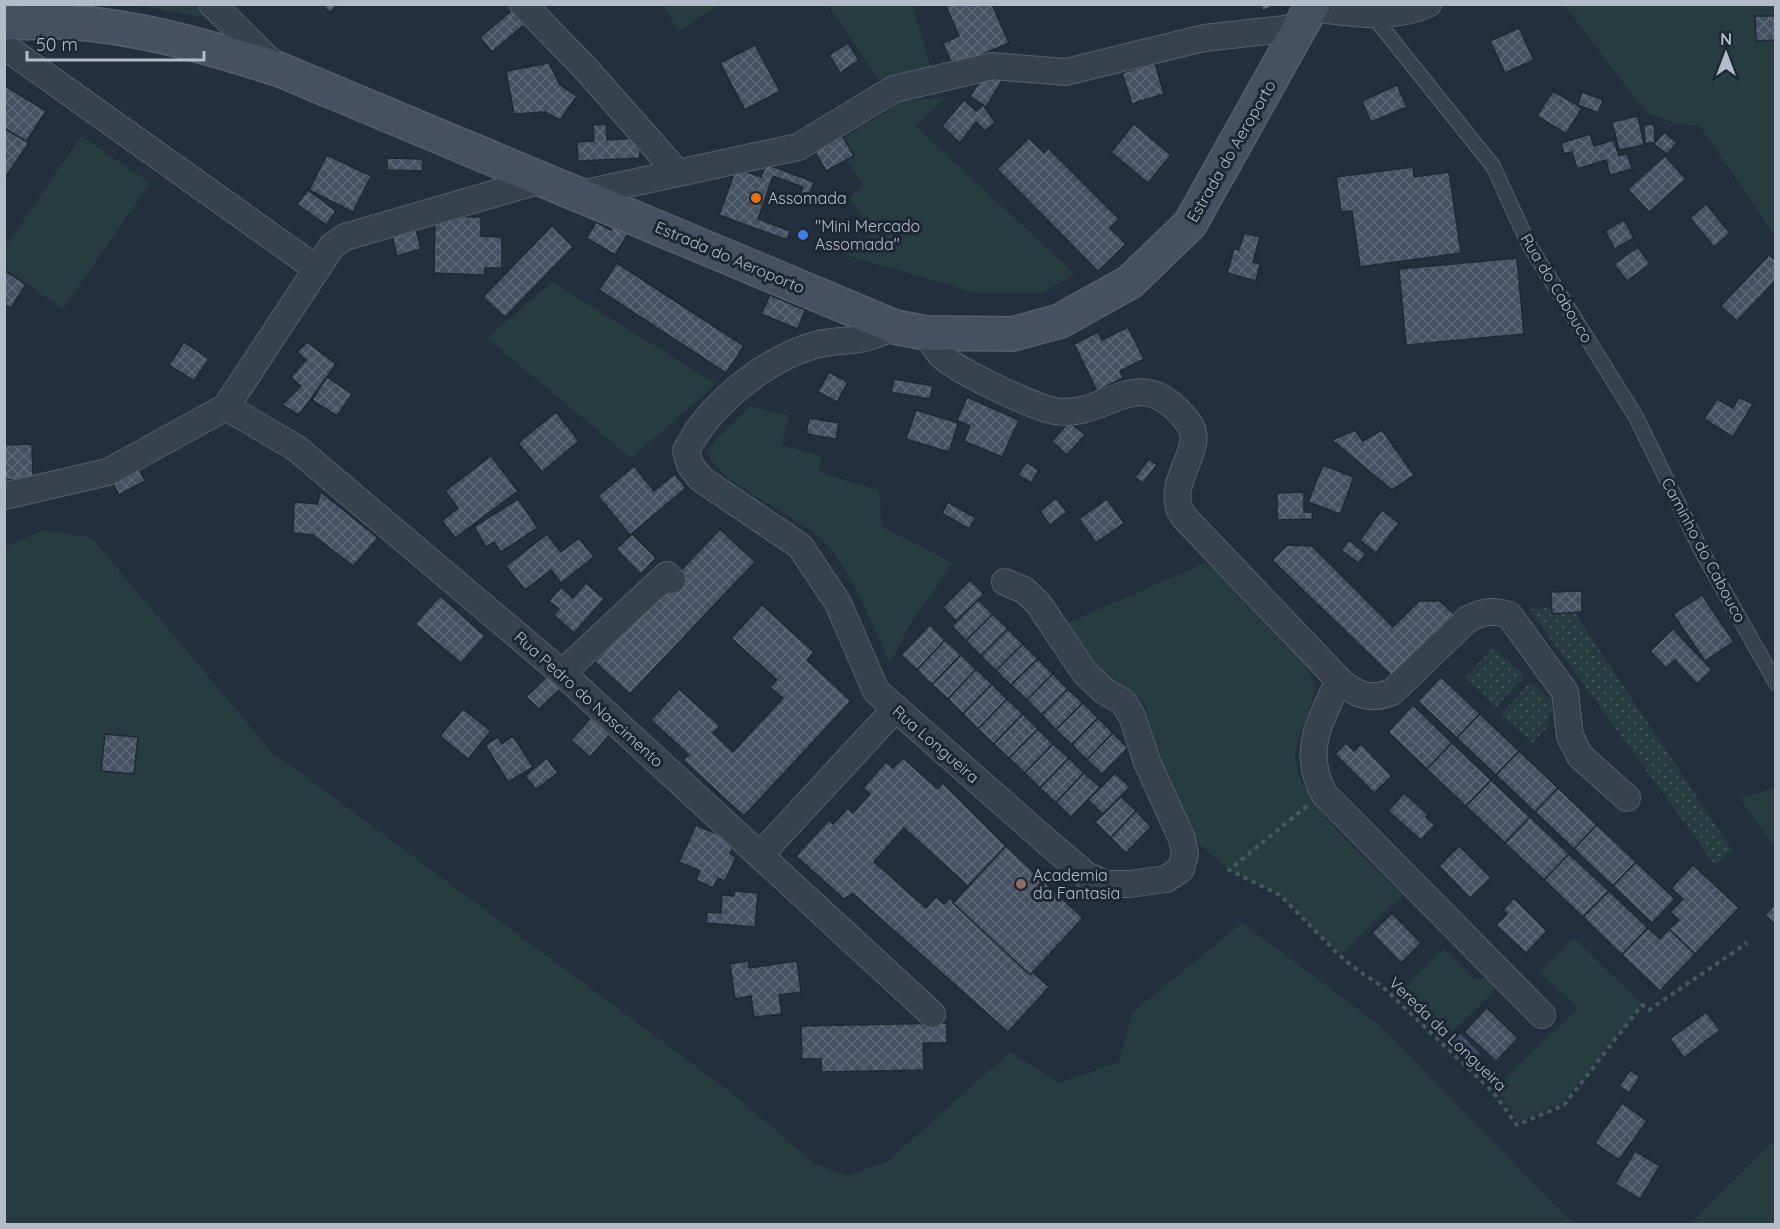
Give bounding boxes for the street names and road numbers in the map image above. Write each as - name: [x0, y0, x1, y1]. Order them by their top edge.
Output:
- street label: Estrada do Aeroporto: [1182, 76, 1280, 226]
- street label: Estrada do Aeroporto: [652, 216, 808, 298]
- street label: Rua do Cabouco: [1516, 230, 1598, 346]
- street label: Caminho do Cabouco: [1657, 474, 1751, 626]
- street label: Rua Pedro do Nascimento: [510, 627, 668, 771]
- street label: Rua Longueira: [889, 701, 983, 787]
- street label: Vereda da Longueira: [1385, 973, 1511, 1095]

